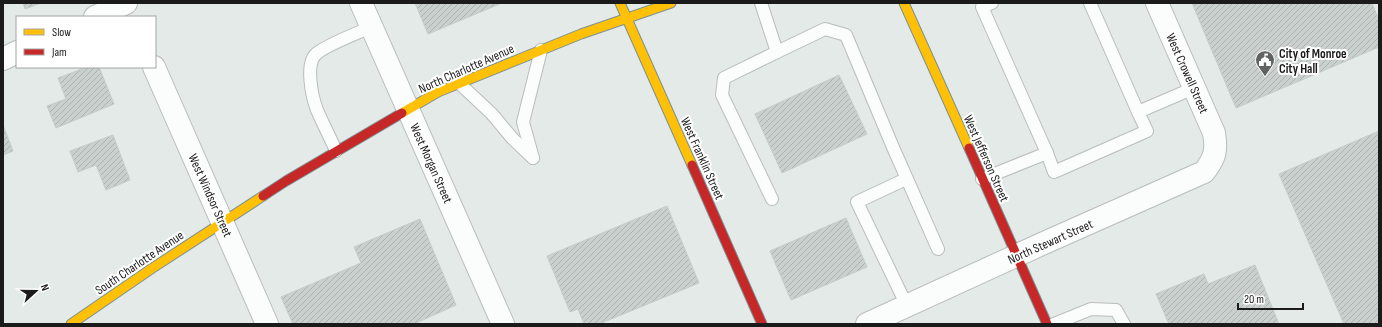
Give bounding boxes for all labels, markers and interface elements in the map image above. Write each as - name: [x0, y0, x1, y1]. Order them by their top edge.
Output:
- legend: [16, 16, 156, 68]
- text: Slow: [52, 25, 71, 40]
- street label: West Crowell Street: [1162, 31, 1212, 116]
- street label: North Charlotte Avenue: [416, 41, 517, 97]
- text: Jam: [51, 45, 67, 60]
- place label: City of Monroe City Hall: [1279, 46, 1347, 77]
- public building icon: City of Monroe City Hall: [1254, 49, 1276, 77]
- street label: West Jefferson Street: [960, 113, 1012, 204]
- street label: West Franklin Street: [677, 115, 727, 202]
- street label: West Morgan Street: [406, 121, 456, 206]
- street label: West Windsor Street: [185, 151, 236, 239]
- street label: North Stewart Street: [1005, 216, 1096, 268]
- street label: South Charlotte Avenue: [92, 227, 187, 298]
- north arrow: [16, 271, 56, 311]
- text: N: [38, 283, 52, 293]
- scale bar: [1238, 285, 1303, 311]
- text: 20 m: [1244, 292, 1264, 307]

